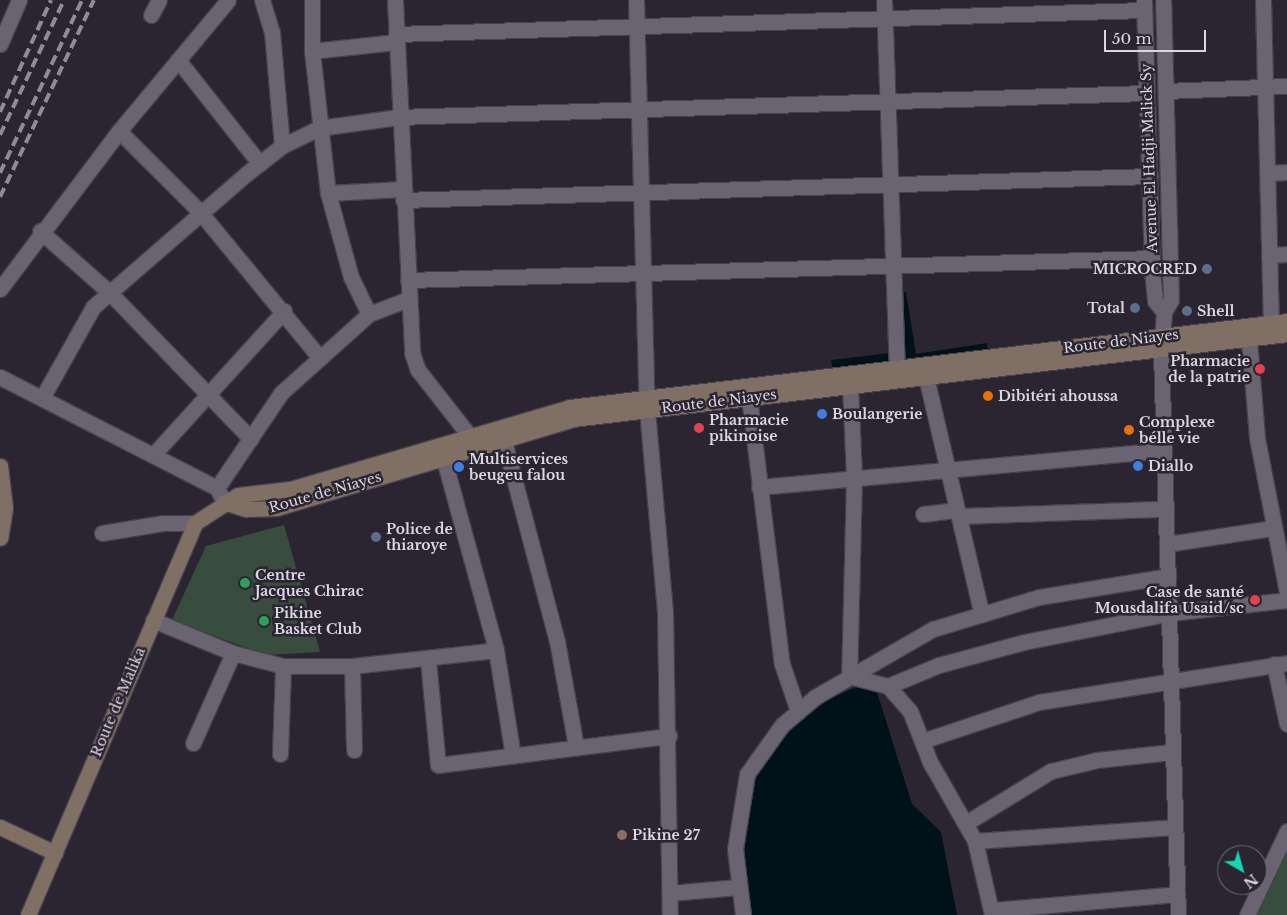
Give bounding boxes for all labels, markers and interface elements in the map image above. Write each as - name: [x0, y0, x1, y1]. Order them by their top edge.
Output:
- scale bar: [1107, 20, 1210, 52]
- text: 50 m: [1112, 29, 1152, 48]
- street label: Avenue El Hadji Malick Sy: [1137, 63, 1161, 253]
- place label: MICROCRED: [1093, 261, 1197, 277]
- marker: MICROCRED: [1201, 263, 1213, 275]
- place label: Total: [1087, 300, 1125, 316]
- marker: Total: [1129, 302, 1141, 314]
- place label: Shell: [1197, 303, 1234, 319]
- marker: Shell: [1181, 305, 1193, 317]
- street label: Route de Niayes: [1062, 326, 1180, 356]
- place label: Pharmacie de la patrie: [1168, 353, 1250, 386]
- marker: Pharmacie de la patrie: [1254, 363, 1266, 375]
- street label: Route de Niayes: [660, 386, 778, 416]
- place label: Dibitéri ahoussa: [998, 388, 1118, 404]
- marker: Dibitéri ahoussa: [982, 390, 994, 402]
- place label: Boulangerie: [832, 406, 922, 422]
- marker: Boulangerie: [816, 408, 828, 420]
- place label: Pharmacie pikinoise: [709, 412, 789, 444]
- place label: Complexe bélle vie: [1139, 414, 1215, 447]
- marker: Pharmacie pikinoise: [693, 422, 705, 434]
- marker: Complexe bélle vie: [1123, 424, 1135, 436]
- place label: Multiservices beugeu falou: [469, 451, 568, 484]
- place label: Diallo: [1148, 458, 1193, 474]
- marker: Diallo: [1132, 460, 1144, 472]
- marker: Multiservices beugeu falou: [453, 461, 465, 473]
- street label: Route de Niayes: [267, 468, 383, 516]
- place label: Police de thiaroye: [386, 521, 453, 554]
- marker: Police de thiaroye: [370, 531, 382, 543]
- place label: Centre Jacques Chirac: [255, 567, 364, 600]
- marker: Centre Jacques Chirac: [239, 577, 251, 589]
- place label: Case de santé Mousdalifa Usaid/sc: [1095, 584, 1244, 616]
- marker: Case de santé Mousdalifa Usaid/sc: [1248, 593, 1262, 607]
- place label: Pikine Basket Club: [274, 605, 362, 638]
- marker: Pikine Basket Club: [258, 615, 270, 627]
- street label: Route de Malika: [87, 645, 149, 759]
- place label: Pikine 27: [632, 827, 700, 843]
- marker: Pikine 27: [616, 829, 628, 841]
- north arrow: [1217, 845, 1267, 895]
- text: N: [1240, 870, 1261, 892]

